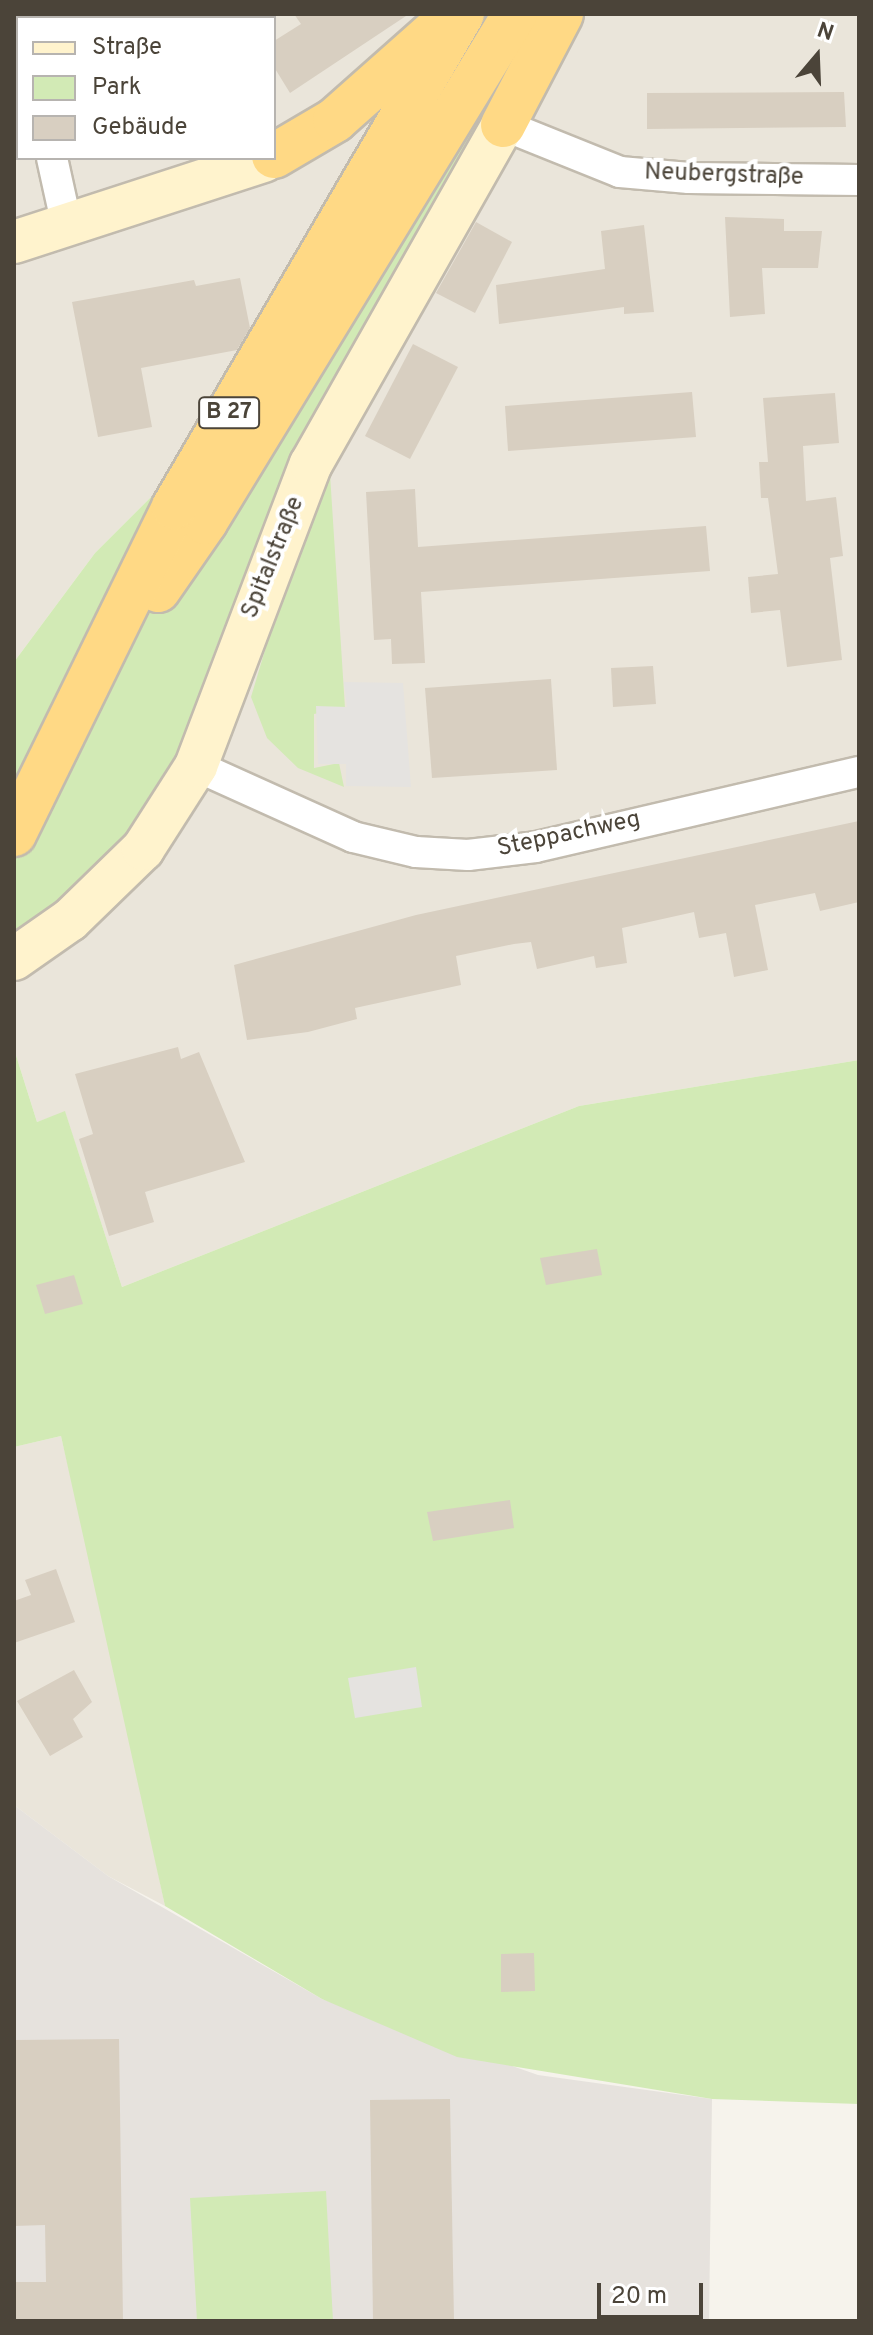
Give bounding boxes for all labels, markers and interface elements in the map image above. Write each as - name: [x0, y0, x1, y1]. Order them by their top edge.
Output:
- legend: [16, 16, 276, 160]
- north arrow: [777, 16, 857, 96]
- text: N: [813, 17, 837, 48]
- text: Straße: [92, 33, 162, 63]
- text: Park: [92, 73, 142, 103]
- text: Gebäude: [92, 113, 187, 143]
- street label: Neubergstraße: [644, 159, 804, 193]
- road number: B 27: [197, 395, 261, 431]
- street label: Spitalstraße: [237, 493, 311, 623]
- street label: Steppachweg: [495, 806, 643, 864]
- scale bar: [601, 2267, 707, 2317]
- text: 20 m: [611, 2282, 667, 2312]

